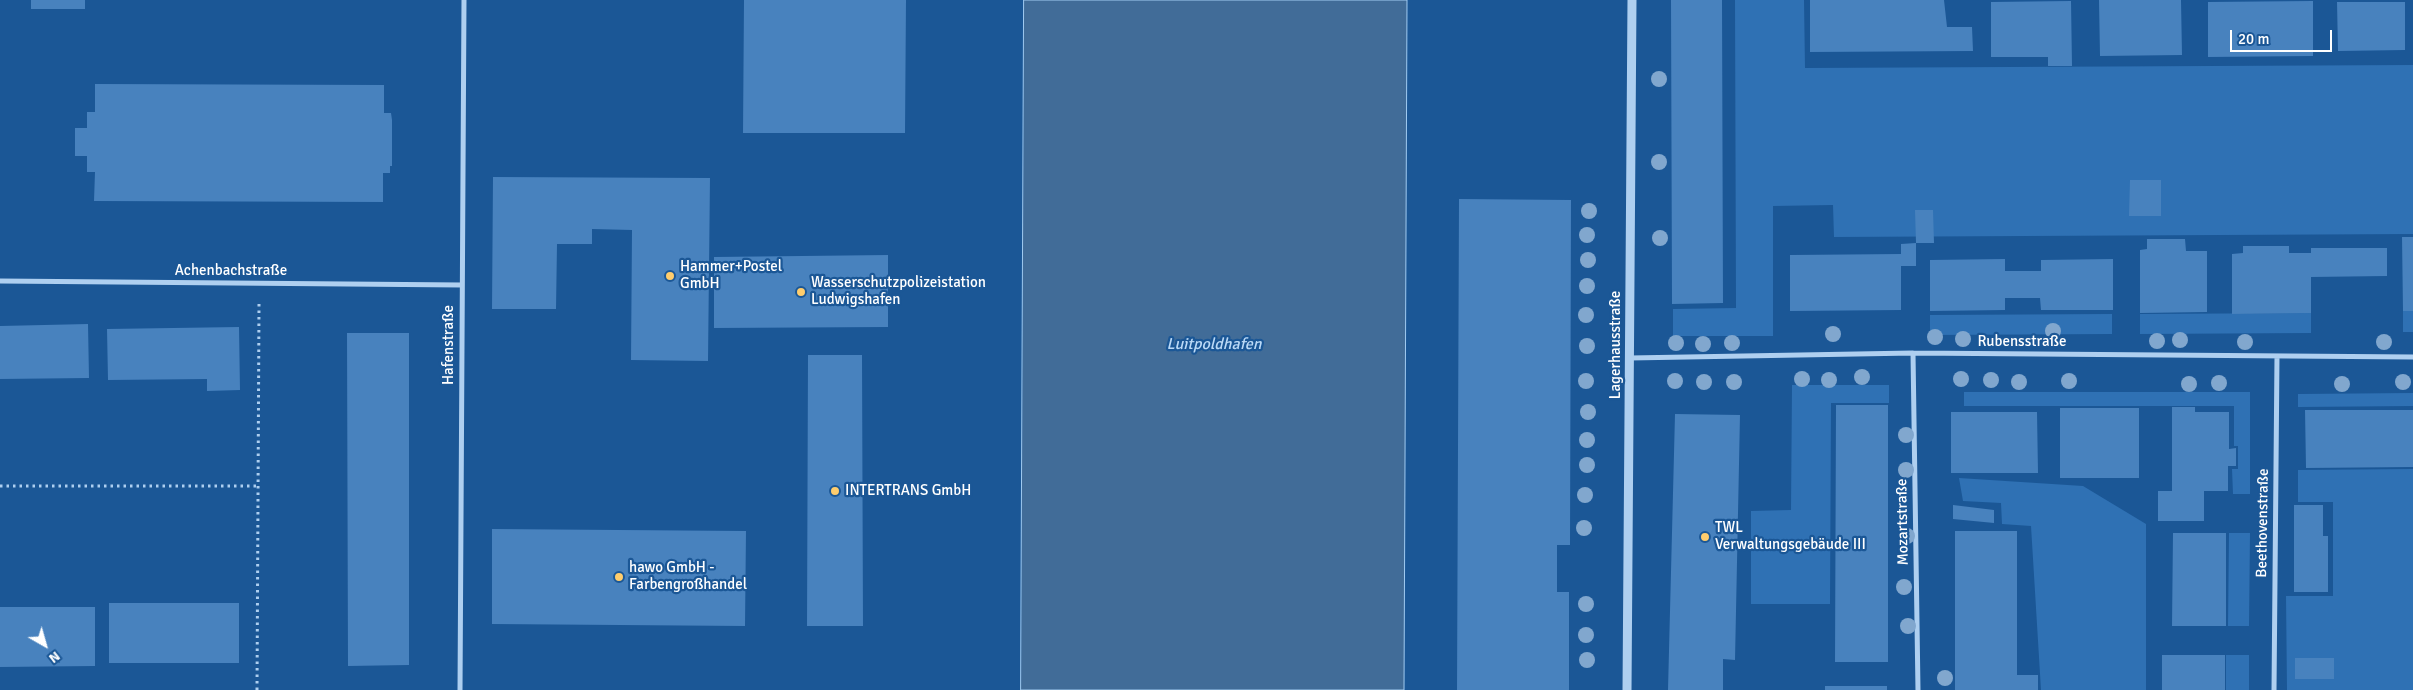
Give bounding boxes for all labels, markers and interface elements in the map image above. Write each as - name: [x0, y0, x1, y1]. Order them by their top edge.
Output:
- scale bar: [2233, 20, 2336, 52]
- text: 20 m: [2238, 30, 2269, 48]
- place label: Hammer+Postel GmbH: [680, 258, 782, 293]
- street label: Achenbachstraße: [175, 262, 287, 280]
- marker: Hammer+Postel GmbH: [664, 270, 676, 282]
- place label: Wasserschutzpolizeistation Ludwigshafen: [811, 274, 986, 309]
- marker: Wasserschutzpolizeistation Ludwigshafen: [795, 286, 807, 298]
- street label: Lagerhausstraße: [1607, 291, 1625, 399]
- street label: Hafenstraße: [440, 305, 458, 385]
- street label: Rubensstraße: [1978, 333, 2066, 351]
- water label: Luitpoldhafen: [1166, 335, 1262, 355]
- street label: Beethovenstraße: [2253, 468, 2273, 578]
- street label: Mozartstraße: [1893, 478, 1913, 566]
- place label: INTERTRANS GmbH: [845, 482, 971, 500]
- marker: INTERTRANS GmbH: [829, 485, 841, 497]
- place label: TWL Verwaltungsgebäude III: [1715, 519, 1866, 554]
- marker: TWL Verwaltungsgebäude III: [1699, 531, 1711, 543]
- place label: hawo GmbH - Farbengroßhandel: [629, 559, 747, 594]
- marker: hawo GmbH - Farbengroßhandel: [613, 571, 625, 583]
- north arrow: [20, 620, 70, 670]
- text: N: [45, 648, 64, 667]

